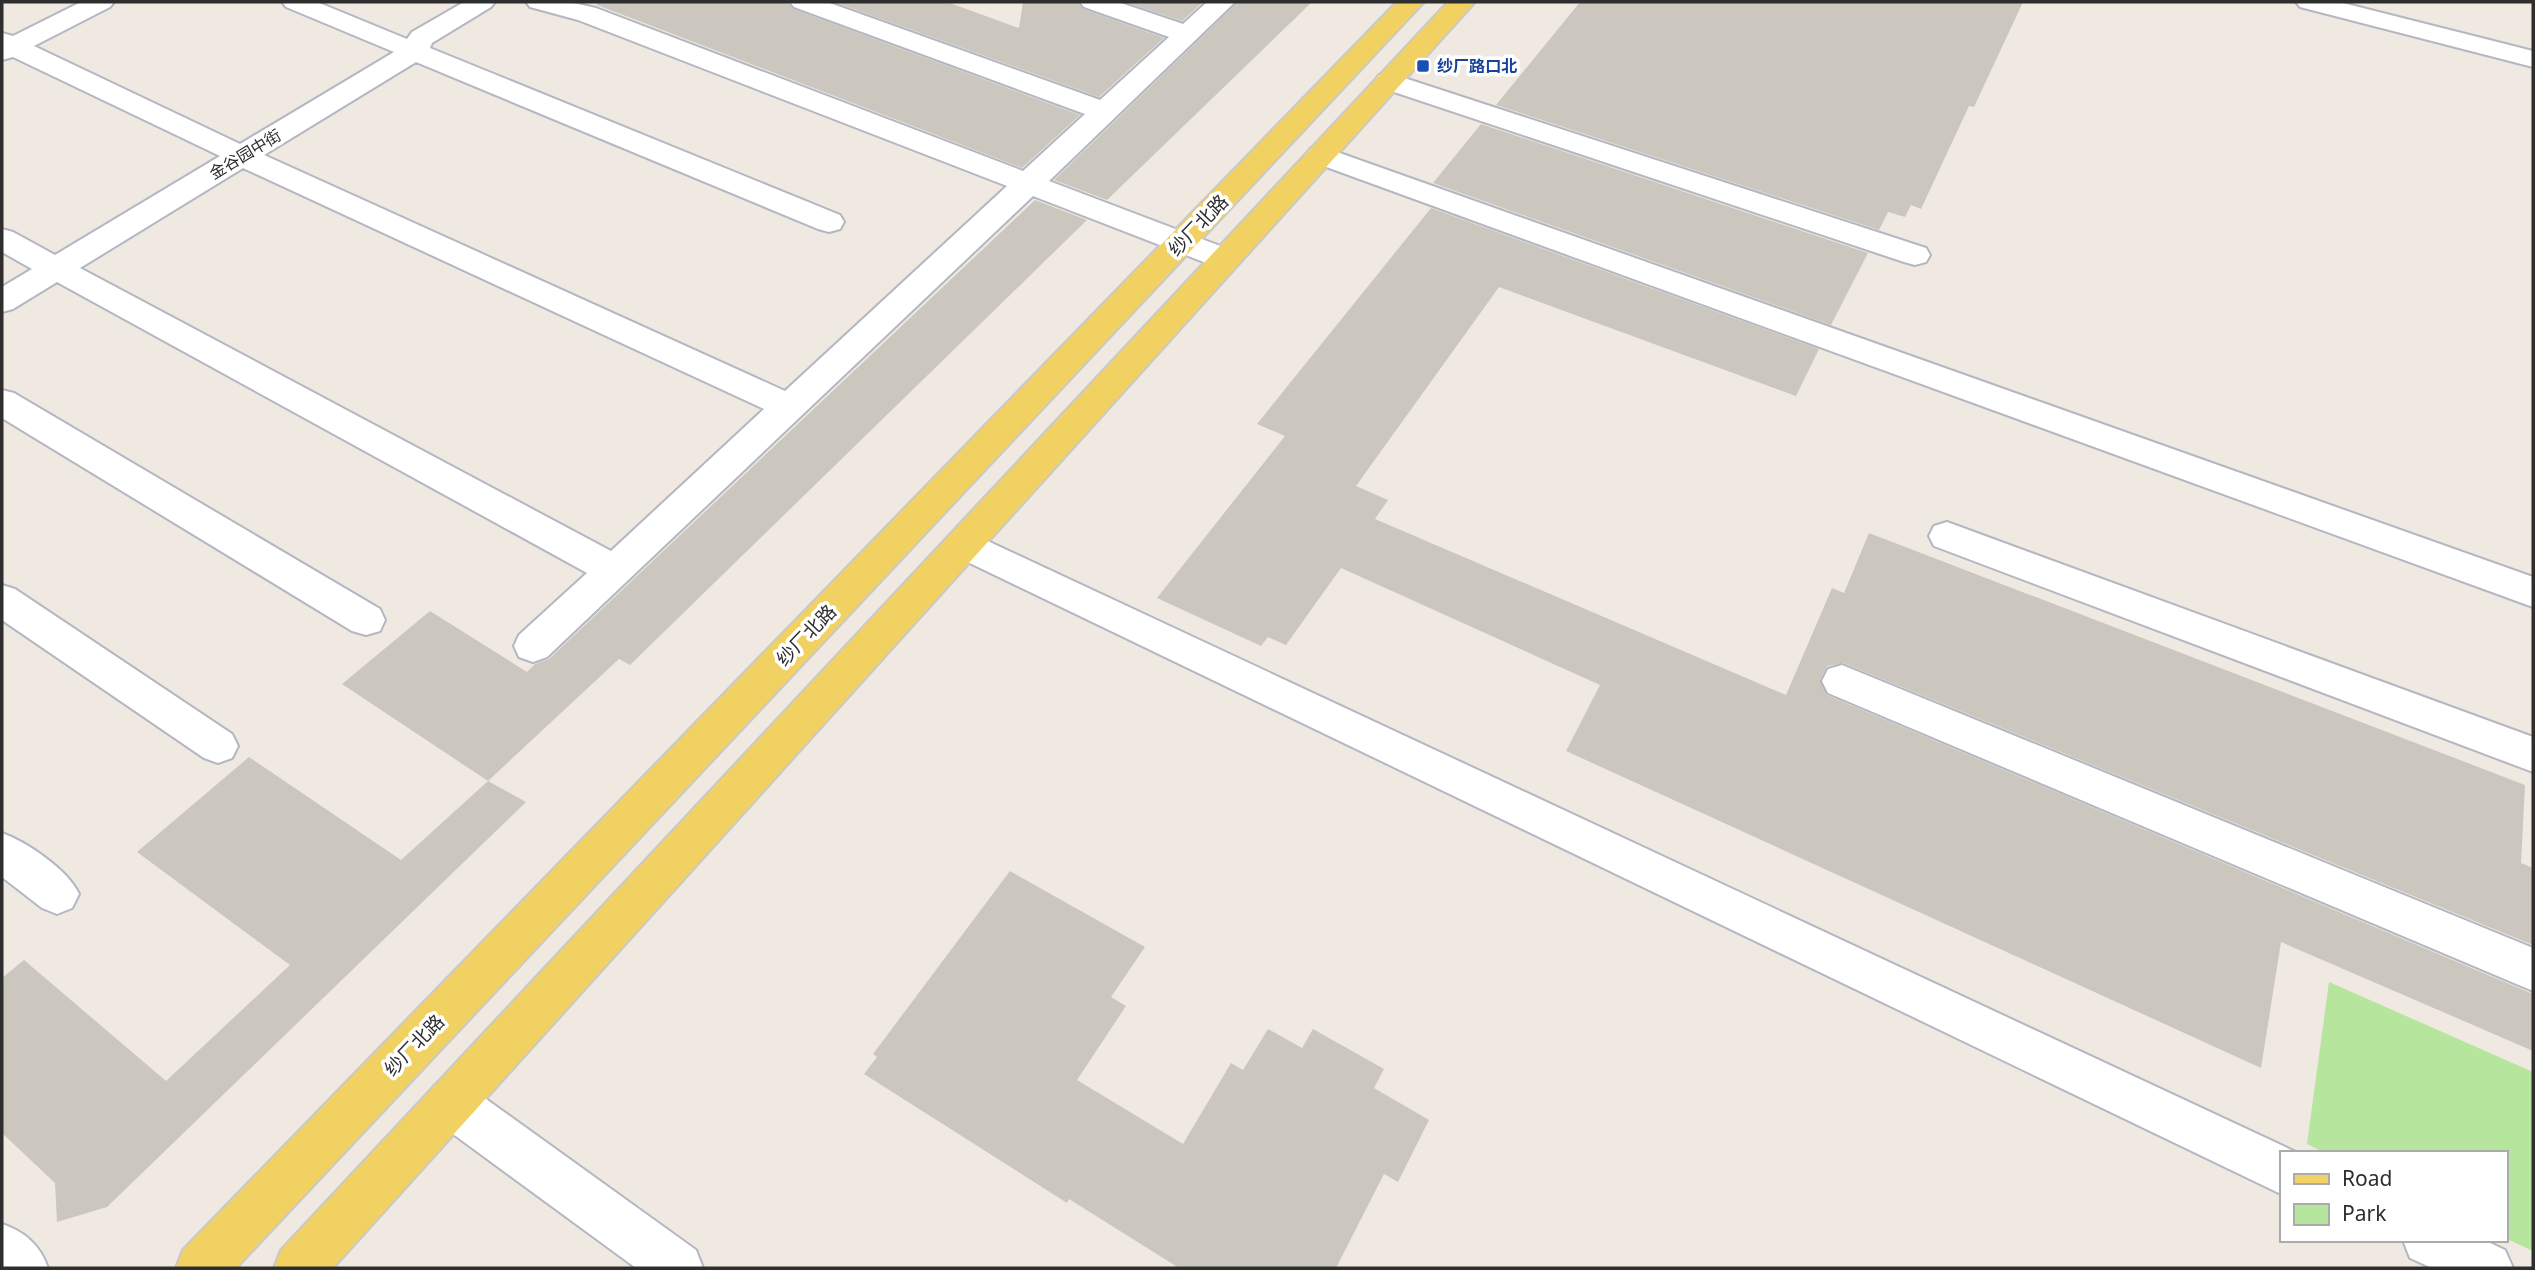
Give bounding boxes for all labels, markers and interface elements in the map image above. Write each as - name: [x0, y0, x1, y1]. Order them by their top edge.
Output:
- place label: 纱厂路口北: [1437, 55, 1517, 77]
- marker: 纱厂路口北: [1415, 58, 1431, 74]
- street label: 金谷园中街: [205, 124, 285, 184]
- street label: 纱厂北路: [1162, 189, 1234, 261]
- street label: 纱厂北路: [770, 599, 842, 671]
- street label: 纱厂北路: [378, 1009, 450, 1081]
- legend: [2280, 1151, 2507, 1242]
- text: Road: [2342, 1164, 2392, 1192]
- text: Park: [2342, 1199, 2387, 1227]

